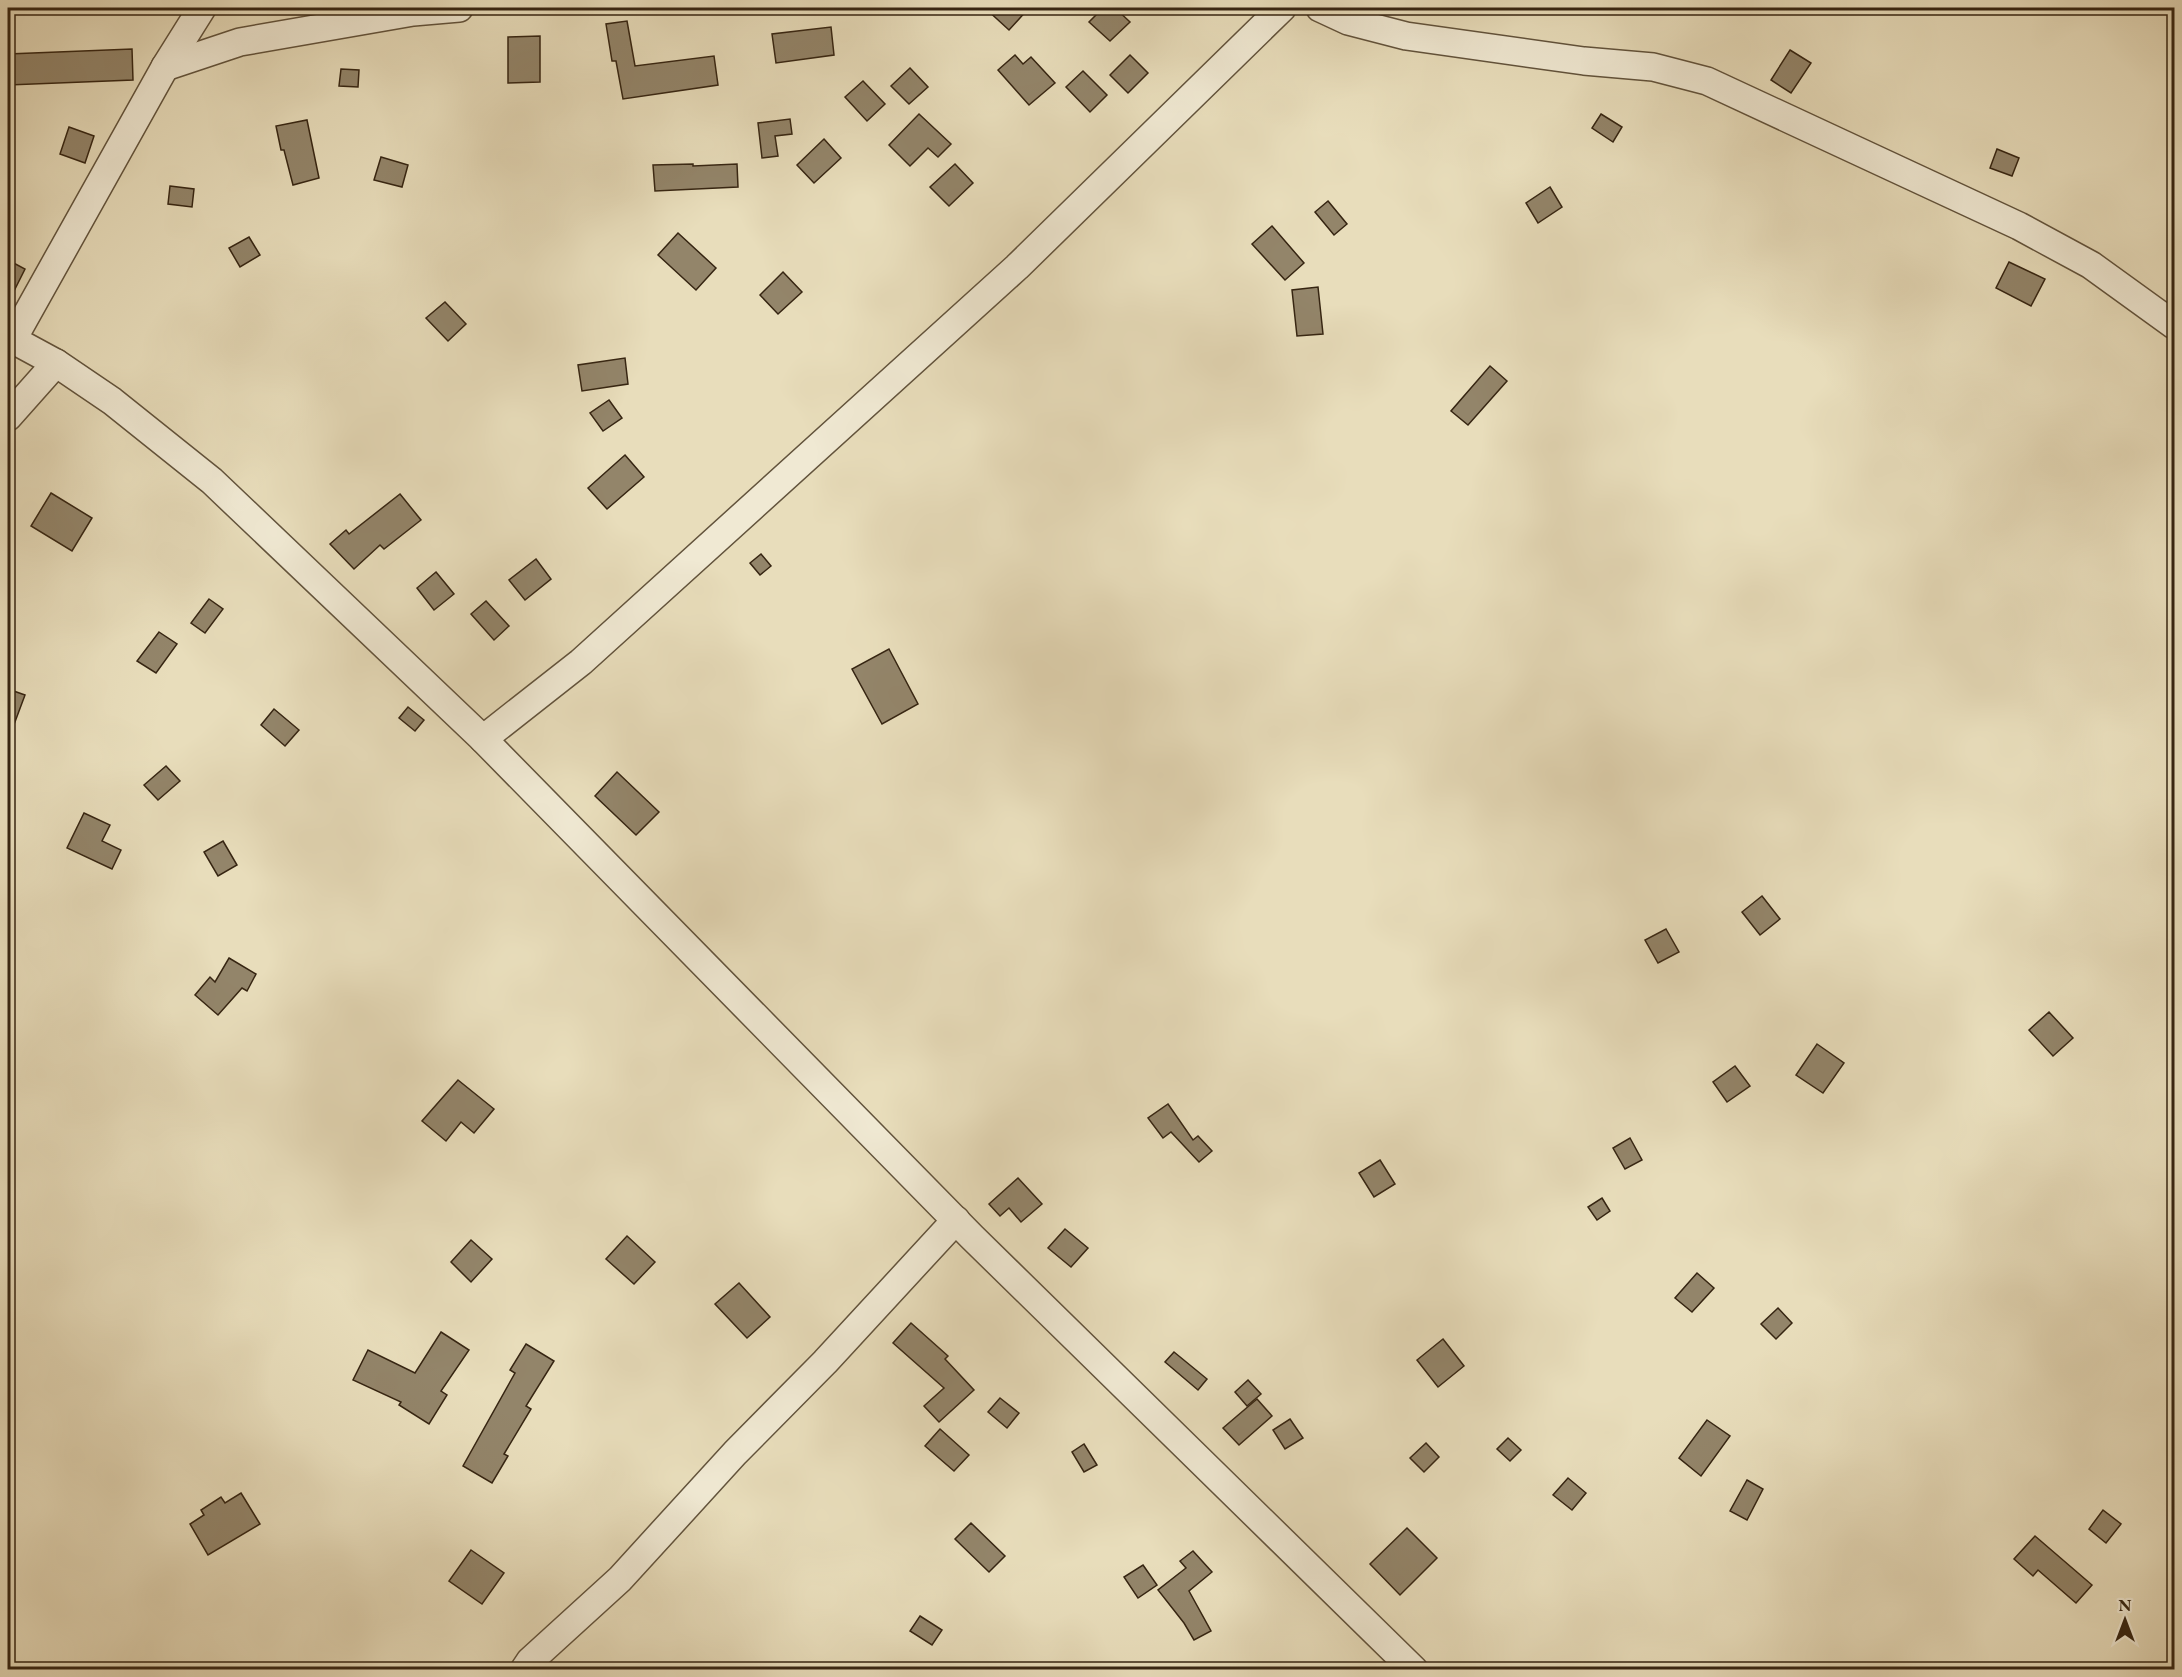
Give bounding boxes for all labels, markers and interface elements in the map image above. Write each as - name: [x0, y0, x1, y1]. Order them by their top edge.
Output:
- north arrow: [2095, 1590, 2155, 1650]
- text: N: [2119, 1595, 2132, 1616]

